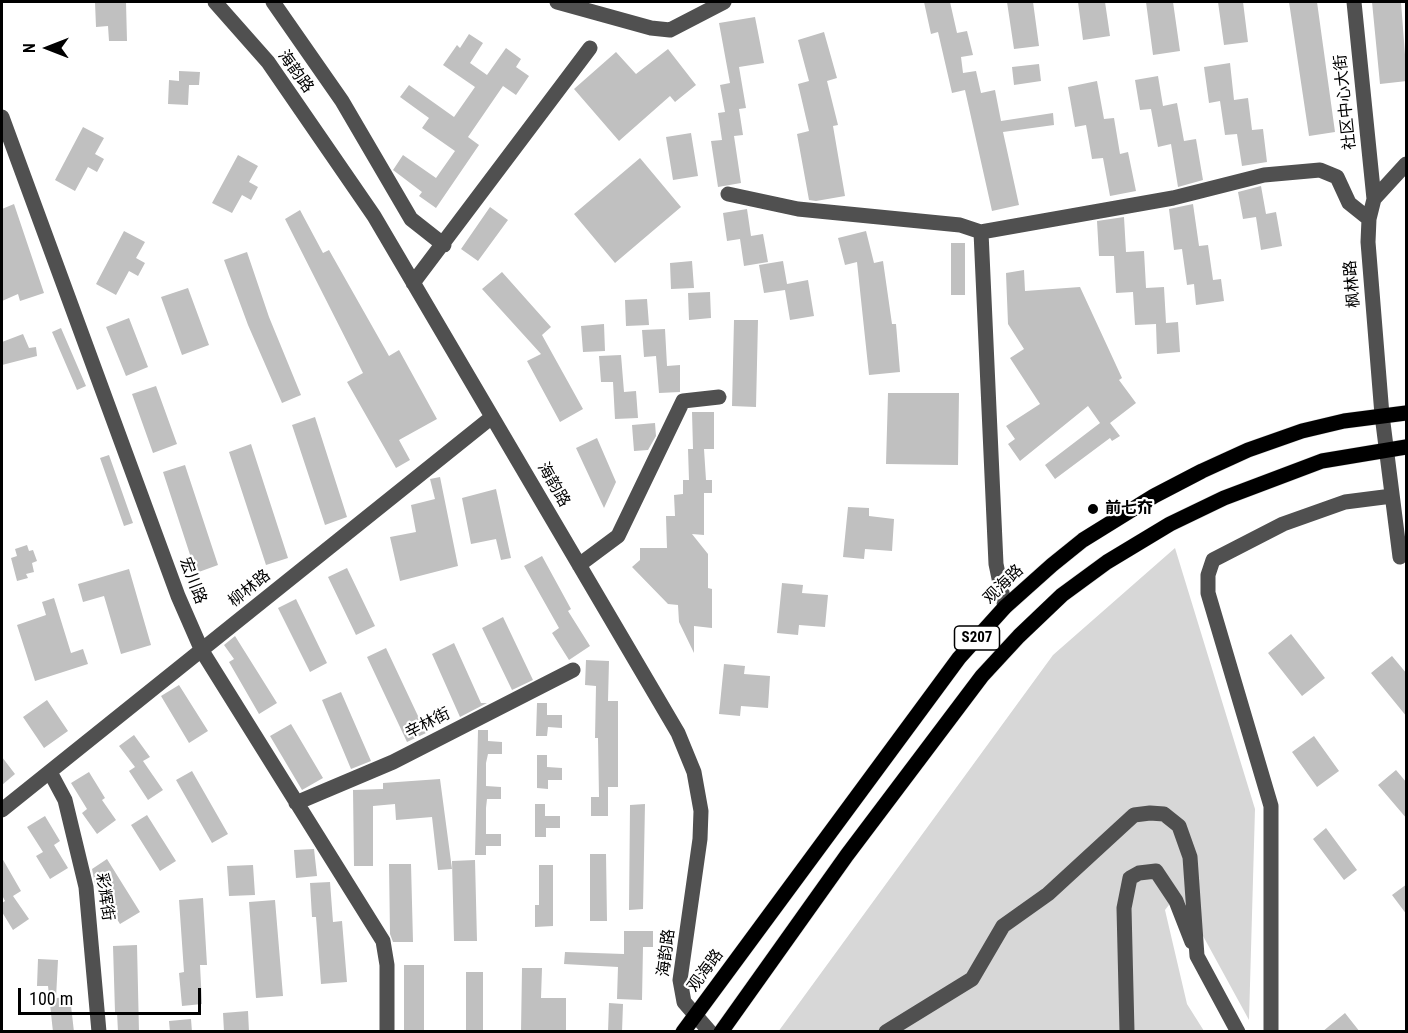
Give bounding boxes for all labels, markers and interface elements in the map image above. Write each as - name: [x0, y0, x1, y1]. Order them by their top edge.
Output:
- north arrow: [18, 18, 78, 78]
- text: N: [20, 43, 39, 53]
- street label: 海韵路: [273, 47, 317, 97]
- street label: 社区中心大街: [1331, 53, 1361, 151]
- street label: 枫林路: [1341, 259, 1365, 309]
- street label: 海韵路: [533, 459, 573, 511]
- place label: 前七夼: [1105, 499, 1153, 519]
- marker: 前七夼: [1086, 502, 1100, 516]
- street label: 宏川路: [174, 555, 210, 607]
- street label: 观海路: [980, 561, 1028, 609]
- street label: 柳林路: [225, 566, 275, 612]
- road number: S207: [954, 626, 1000, 650]
- street label: 辛林街: [402, 705, 454, 743]
- street label: 彩辉街: [91, 872, 117, 922]
- street label: 海韵路: [655, 928, 679, 978]
- street label: 观海路: [684, 946, 728, 996]
- scale bar: [21, 976, 204, 1014]
- text: 100 m: [29, 988, 73, 1009]

